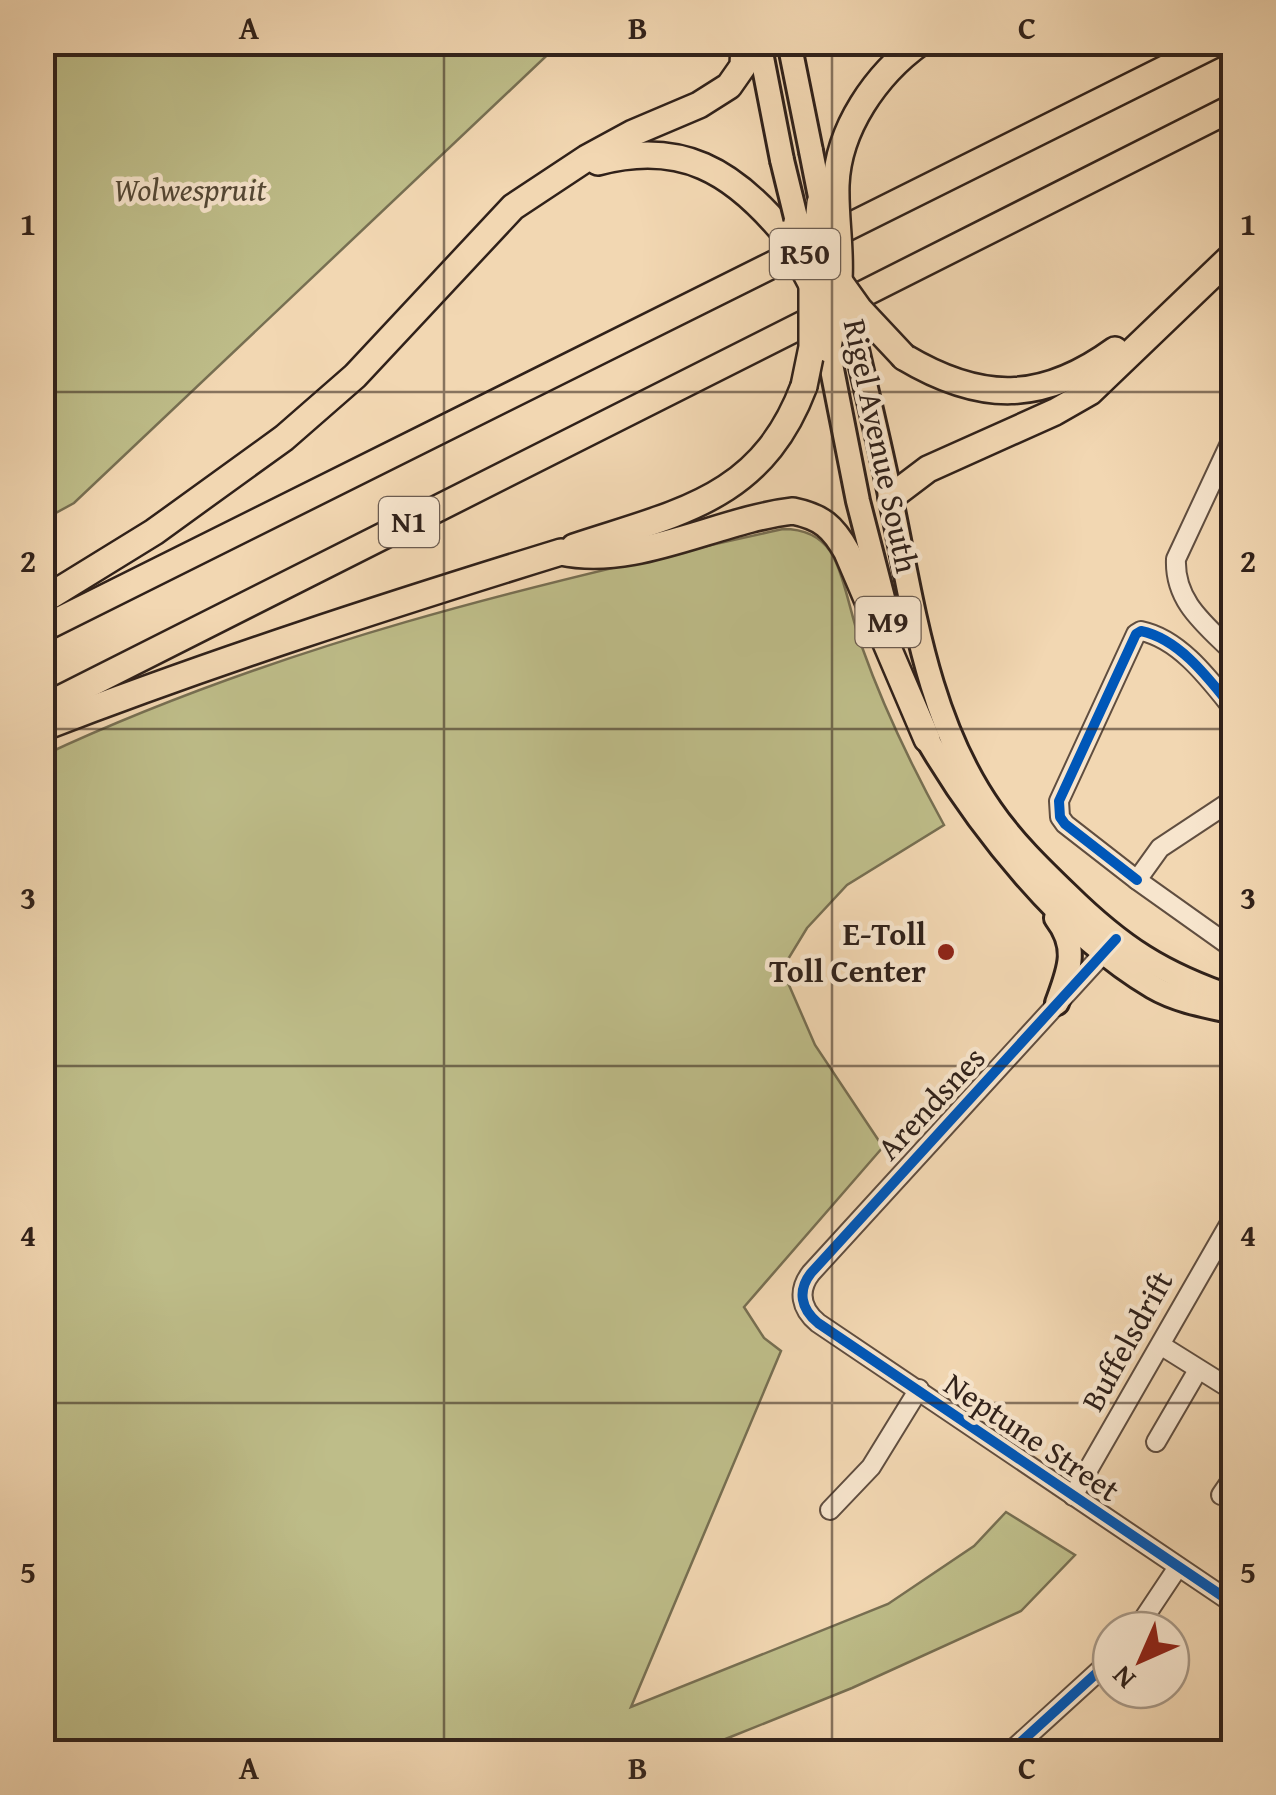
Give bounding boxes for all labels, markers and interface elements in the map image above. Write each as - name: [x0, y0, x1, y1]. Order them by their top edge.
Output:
- text: A: [239, 4, 260, 51]
- text: B: [628, 4, 648, 51]
- text: C: [1018, 4, 1036, 51]
- park label: Wolwespruit: [114, 166, 267, 213]
- text: 1: [20, 200, 36, 247]
- text: 1: [1240, 200, 1256, 247]
- road number: R50: [770, 229, 840, 279]
- street label: Rigel Avenue South: [832, 315, 931, 577]
- road number: N1: [379, 497, 439, 547]
- text: 2: [20, 537, 36, 584]
- text: 2: [1240, 537, 1256, 584]
- road number: M9: [856, 597, 920, 647]
- text: 3: [20, 874, 36, 921]
- text: 3: [1240, 874, 1256, 921]
- place label: E-Toll Toll Center: [769, 910, 926, 994]
- marker: E-Toll Toll Center: [935, 941, 957, 963]
- street label: Arendsnes: [866, 1035, 996, 1170]
- text: 4: [20, 1211, 36, 1258]
- text: 4: [1240, 1211, 1256, 1258]
- street label: Buffelsdrift: [1069, 1262, 1184, 1419]
- street label: Neptune Street: [935, 1360, 1129, 1513]
- text: 5: [20, 1548, 36, 1595]
- text: 5: [1240, 1548, 1256, 1595]
- north arrow: [1091, 1610, 1191, 1710]
- text: N: [1102, 1657, 1144, 1699]
- text: A: [239, 1744, 260, 1791]
- text: B: [628, 1744, 648, 1791]
- text: C: [1018, 1744, 1036, 1791]

